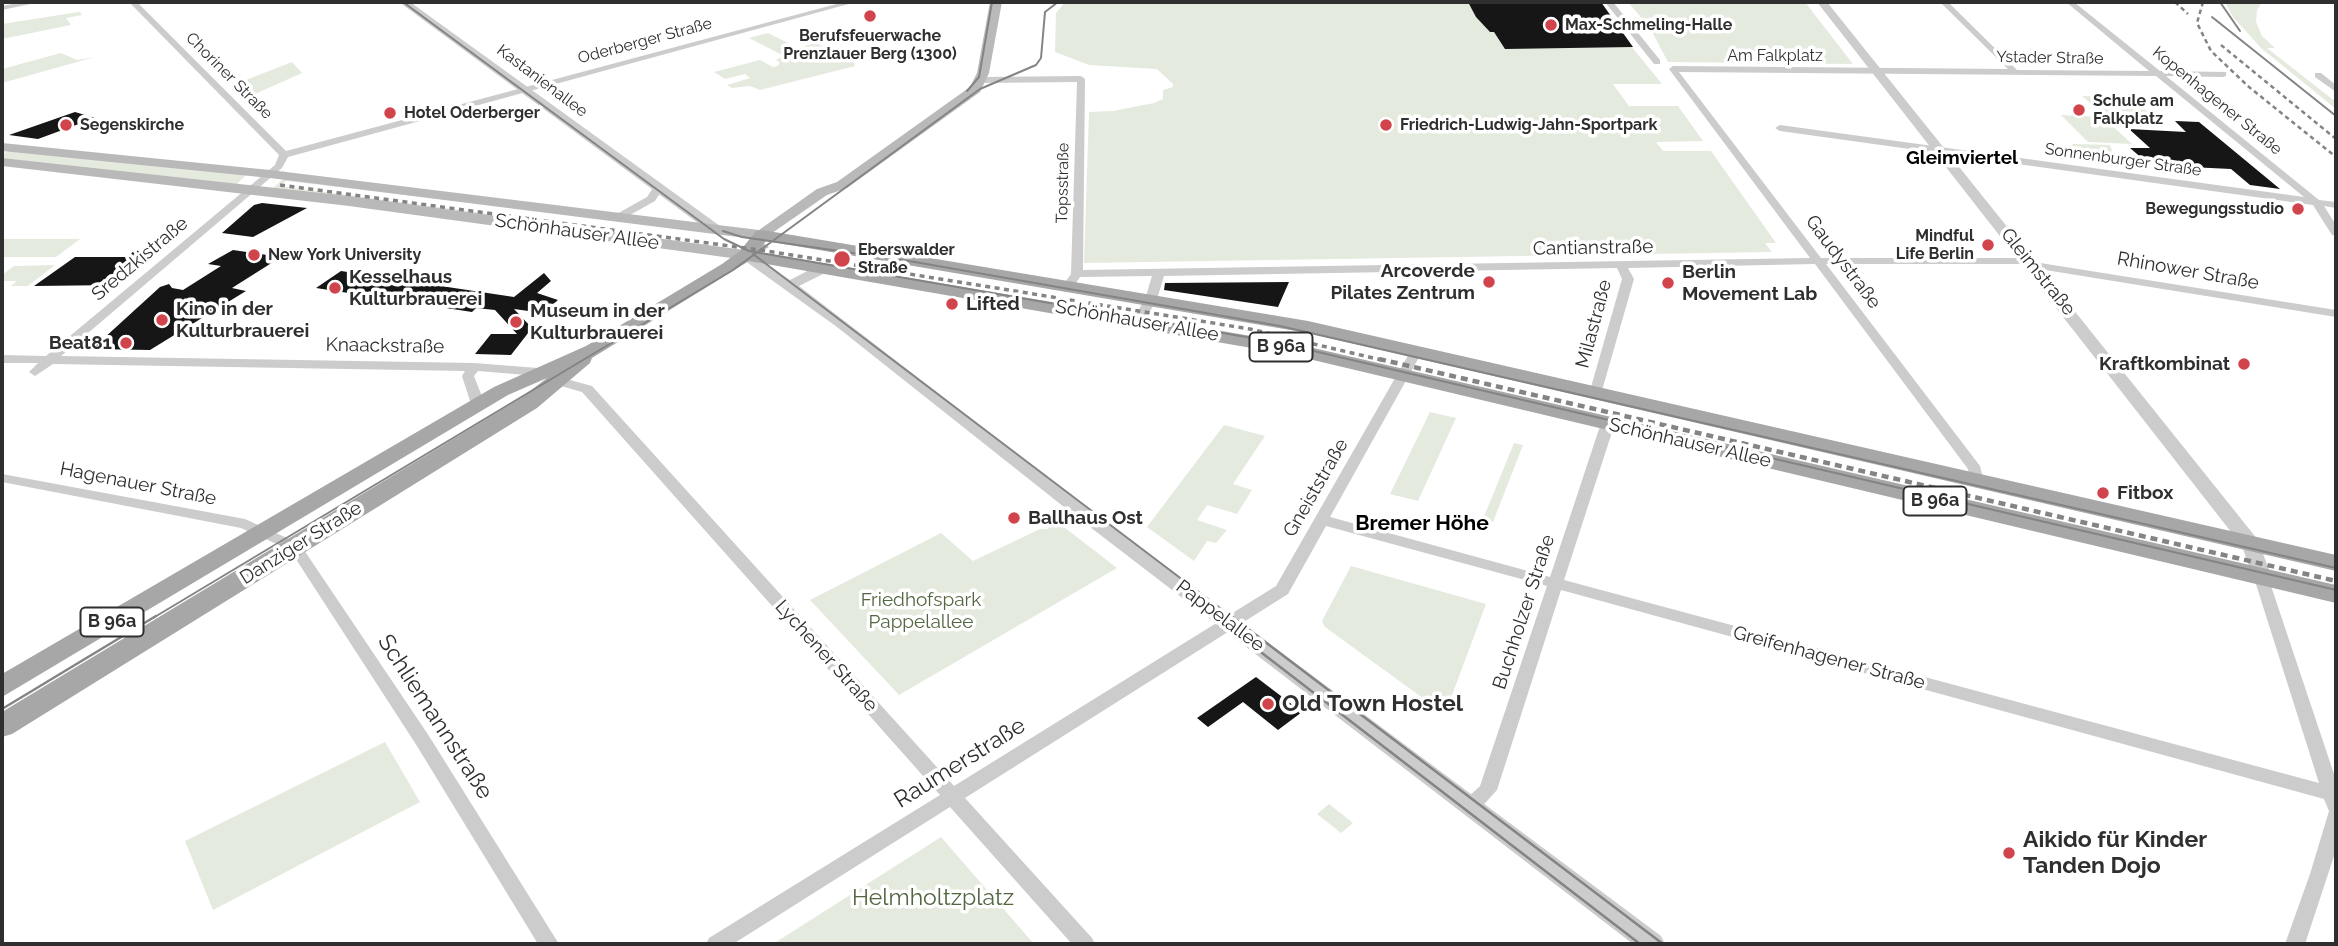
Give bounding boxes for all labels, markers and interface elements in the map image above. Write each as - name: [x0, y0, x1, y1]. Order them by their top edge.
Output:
- marker: Berufsfeuerwache Prenzlauer Berg (1300): [862, 8, 878, 24]
- street label: Oderberger Straße: [576, 14, 714, 68]
- place label: Max-Schmeling-Halle: [1565, 15, 1732, 35]
- marker: Max-Schmeling-Halle: [1543, 17, 1559, 33]
- place label: Berufsfeuerwache Prenzlauer Berg (1300): [783, 26, 957, 64]
- street label: Choriner Straße: [182, 29, 276, 123]
- street label: Kastanienallee: [493, 41, 591, 121]
- street label: Kopenhagener Straße: [2148, 43, 2286, 159]
- street label: Am Falkplatz: [1727, 46, 1823, 66]
- street label: Ystader Straße: [1996, 47, 2104, 69]
- place label: Schule am Falkplatz: [2093, 91, 2174, 129]
- marker: Schule am Falkplatz: [2071, 102, 2087, 118]
- place label: Hotel Oderberger: [404, 103, 540, 123]
- marker: Hotel Oderberger: [382, 105, 398, 121]
- place label: Segenskirche: [80, 115, 184, 135]
- place label: Friedrich-Ludwig-Jahn-Sportpark: [1400, 115, 1657, 135]
- marker: Segenskirche: [58, 117, 74, 133]
- marker: Friedrich-Ludwig-Jahn-Sportpark: [1378, 117, 1394, 133]
- street label: Sonnenburger Straße: [2044, 140, 2202, 180]
- street label: Topsstraße: [1053, 142, 1073, 224]
- district label: Gleimviertel: [1906, 147, 2018, 169]
- place label: Bewegungsstudio: [2145, 199, 2284, 219]
- marker: Bewegungsstudio: [2290, 201, 2306, 217]
- street label: Schönhauser Allee: [493, 209, 661, 255]
- street label: Gaudystraße: [1800, 211, 1886, 313]
- street label: Sredzkistraße: [87, 212, 193, 306]
- street label: Gleimstraße: [1996, 224, 2080, 320]
- place label: Mindful Life Berlin: [1896, 226, 1974, 264]
- street label: Cantianstraße: [1533, 236, 1653, 260]
- marker: Mindful Life Berlin: [1980, 237, 1996, 253]
- place label: Eberswalder Straße: [858, 240, 955, 278]
- place label: New York University: [268, 245, 421, 265]
- marker: New York University: [246, 247, 262, 263]
- street label: Rhinower Straße: [2115, 247, 2261, 295]
- marker: Eberswalder Straße: [832, 249, 852, 269]
- place label: Arcoverde Pilates Zentrum: [1330, 260, 1475, 304]
- place label: Berlin Movement Lab: [1682, 261, 1817, 305]
- place label: Kesselhaus Kulturbrauerei: [349, 266, 482, 310]
- marker: Arcoverde Pilates Zentrum: [1481, 274, 1497, 290]
- marker: Berlin Movement Lab: [1660, 275, 1676, 291]
- street label: Milastraße: [1571, 277, 1617, 371]
- marker: Kesselhaus Kulturbrauerei: [327, 280, 343, 296]
- place label: Lifted: [966, 293, 1020, 315]
- street label: Schönhauser Allee: [1054, 295, 1220, 347]
- marker: Lifted: [944, 296, 960, 312]
- place label: Kino in der Kulturbrauerei: [176, 298, 309, 342]
- place label: Museum in der Kulturbrauerei: [530, 300, 665, 344]
- marker: Kino in der Kulturbrauerei: [154, 312, 170, 328]
- marker: Museum in der Kulturbrauerei: [508, 314, 524, 330]
- place label: Beat81: [49, 332, 112, 354]
- road number: B 96a: [1250, 332, 1312, 362]
- street label: Knaackstraße: [325, 334, 445, 358]
- marker: Beat81: [118, 335, 134, 351]
- place label: Kraftkombinat: [2099, 353, 2230, 375]
- marker: Kraftkombinat: [2236, 356, 2252, 372]
- street label: Schönhauser Allee: [1607, 413, 1773, 473]
- street label: Gneiststraße: [1279, 435, 1353, 541]
- street label: Hagenauer Straße: [58, 458, 218, 510]
- place label: Fitbox: [2117, 482, 2173, 504]
- marker: Fitbox: [2095, 485, 2111, 501]
- road number: B 96a: [1904, 486, 1966, 516]
- street label: Danziger Straße: [236, 496, 366, 590]
- place label: Ballhaus Ost: [1028, 507, 1143, 529]
- marker: Ballhaus Ost: [1006, 510, 1022, 526]
- district label: Bremer Höhe: [1355, 511, 1489, 537]
- street label: Buchholzer Straße: [1488, 532, 1560, 692]
- street label: Pappelallee: [1171, 575, 1269, 657]
- park label: Friedhofspark Pappelallee: [861, 589, 981, 633]
- street label: Lychener Straße: [770, 596, 882, 716]
- road number: B 96a: [80, 608, 144, 636]
- street label: Greifenhagener Straße: [1730, 621, 1928, 695]
- street label: Schliemannstraße: [371, 629, 499, 805]
- place label: Old Town Hostel: [1282, 690, 1463, 718]
- marker: Old Town Hostel: [1260, 696, 1276, 712]
- street label: Raumerstraße: [889, 712, 1031, 814]
- place label: Aikido für Kinder Tanden Dojo: [2023, 826, 2207, 880]
- marker: Aikido für Kinder Tanden Dojo: [2001, 845, 2017, 861]
- park label: Helmholtzplatz: [852, 884, 1014, 912]

